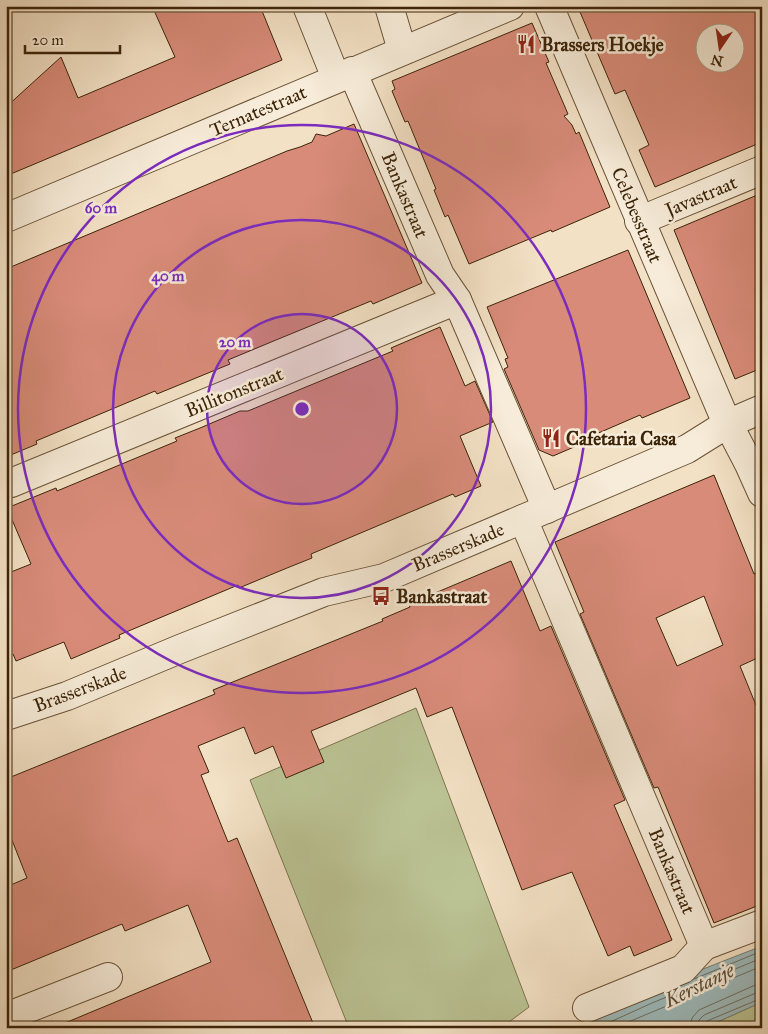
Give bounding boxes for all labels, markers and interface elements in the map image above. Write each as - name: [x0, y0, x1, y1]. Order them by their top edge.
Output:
- scale bar: [25, 22, 120, 54]
- north arrow: [696, 22, 746, 72]
- text: 20 m: [32, 31, 64, 49]
- restaurant icon: Brassers Hoekje: [515, 33, 537, 55]
- place label: Brassers Hoekje: [541, 33, 664, 57]
- text: N: [709, 51, 725, 70]
- street label: Ternatestraat: [206, 80, 310, 142]
- street label: Bankastraat: [377, 148, 434, 242]
- street label: Celebesstraat: [607, 164, 668, 266]
- street label: Javastraat: [660, 171, 741, 223]
- text: 60 m: [85, 199, 118, 217]
- text: 40 m: [152, 267, 185, 286]
- text: 20 m: [219, 333, 251, 351]
- street label: Billitonstraat: [182, 362, 286, 422]
- centre of rings: [293, 400, 311, 418]
- restaurant icon: Cafetaria Casa: [540, 427, 562, 449]
- place label: Cafetaria Casa: [566, 427, 677, 450]
- street label: Brasserskade: [409, 517, 508, 577]
- bus stop icon: Bankastraat: [370, 585, 392, 607]
- place label: Bankastraat: [396, 585, 488, 608]
- street label: Brasserskade: [30, 661, 130, 717]
- street label: Bankastraat: [644, 824, 701, 918]
- water label: Kerstanje: [659, 958, 738, 1013]

